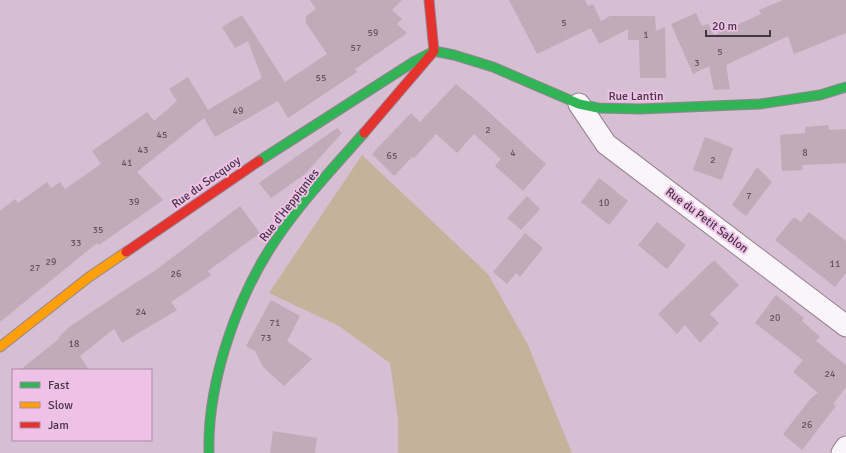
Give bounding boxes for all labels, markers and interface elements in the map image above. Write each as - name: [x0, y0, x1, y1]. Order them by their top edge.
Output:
- scale bar: [706, 12, 770, 38]
- house number: 5: [561, 17, 567, 29]
- text: 20 m: [712, 19, 737, 34]
- house number: 59: [368, 27, 378, 39]
- house number: 1: [643, 29, 649, 41]
- house number: 57: [351, 42, 361, 54]
- house number: 5: [717, 46, 723, 58]
- house number: 3: [694, 57, 700, 69]
- house number: 55: [316, 72, 326, 84]
- street label: Rue Lantin: [609, 89, 664, 104]
- house number: 49: [233, 105, 243, 117]
- house number: 2: [485, 124, 491, 136]
- house number: 45: [157, 129, 167, 141]
- house number: 43: [138, 144, 148, 156]
- house number: 4: [510, 147, 516, 159]
- house number: 8: [802, 147, 808, 159]
- house number: 65: [387, 150, 397, 162]
- street label: Rue du Socquoy: [169, 153, 244, 212]
- house number: 2: [710, 154, 716, 166]
- house number: 41: [122, 157, 132, 169]
- street label: Rue d'Heppignies: [256, 166, 323, 245]
- street label: Rue du Petit Sablon: [662, 184, 751, 256]
- house number: 7: [746, 190, 752, 202]
- house number: 39: [129, 196, 139, 208]
- house number: 10: [599, 197, 609, 209]
- house number: 35: [93, 224, 103, 236]
- house number: 33: [71, 237, 81, 249]
- house number: 29: [46, 256, 56, 268]
- house number: 11: [830, 258, 840, 270]
- house number: 27: [30, 262, 40, 274]
- house number: 26: [171, 268, 181, 280]
- house number: 24: [136, 306, 147, 318]
- house number: 20: [770, 312, 780, 324]
- house number: 71: [270, 317, 280, 329]
- house number: 73: [261, 332, 271, 344]
- house number: 18: [69, 338, 79, 350]
- house number: 24: [825, 368, 836, 380]
- legend: [12, 369, 152, 441]
- text: Fast: [48, 378, 69, 393]
- text: Slow: [48, 398, 73, 413]
- text: Jam: [48, 418, 69, 433]
- house number: 26: [802, 419, 812, 431]

